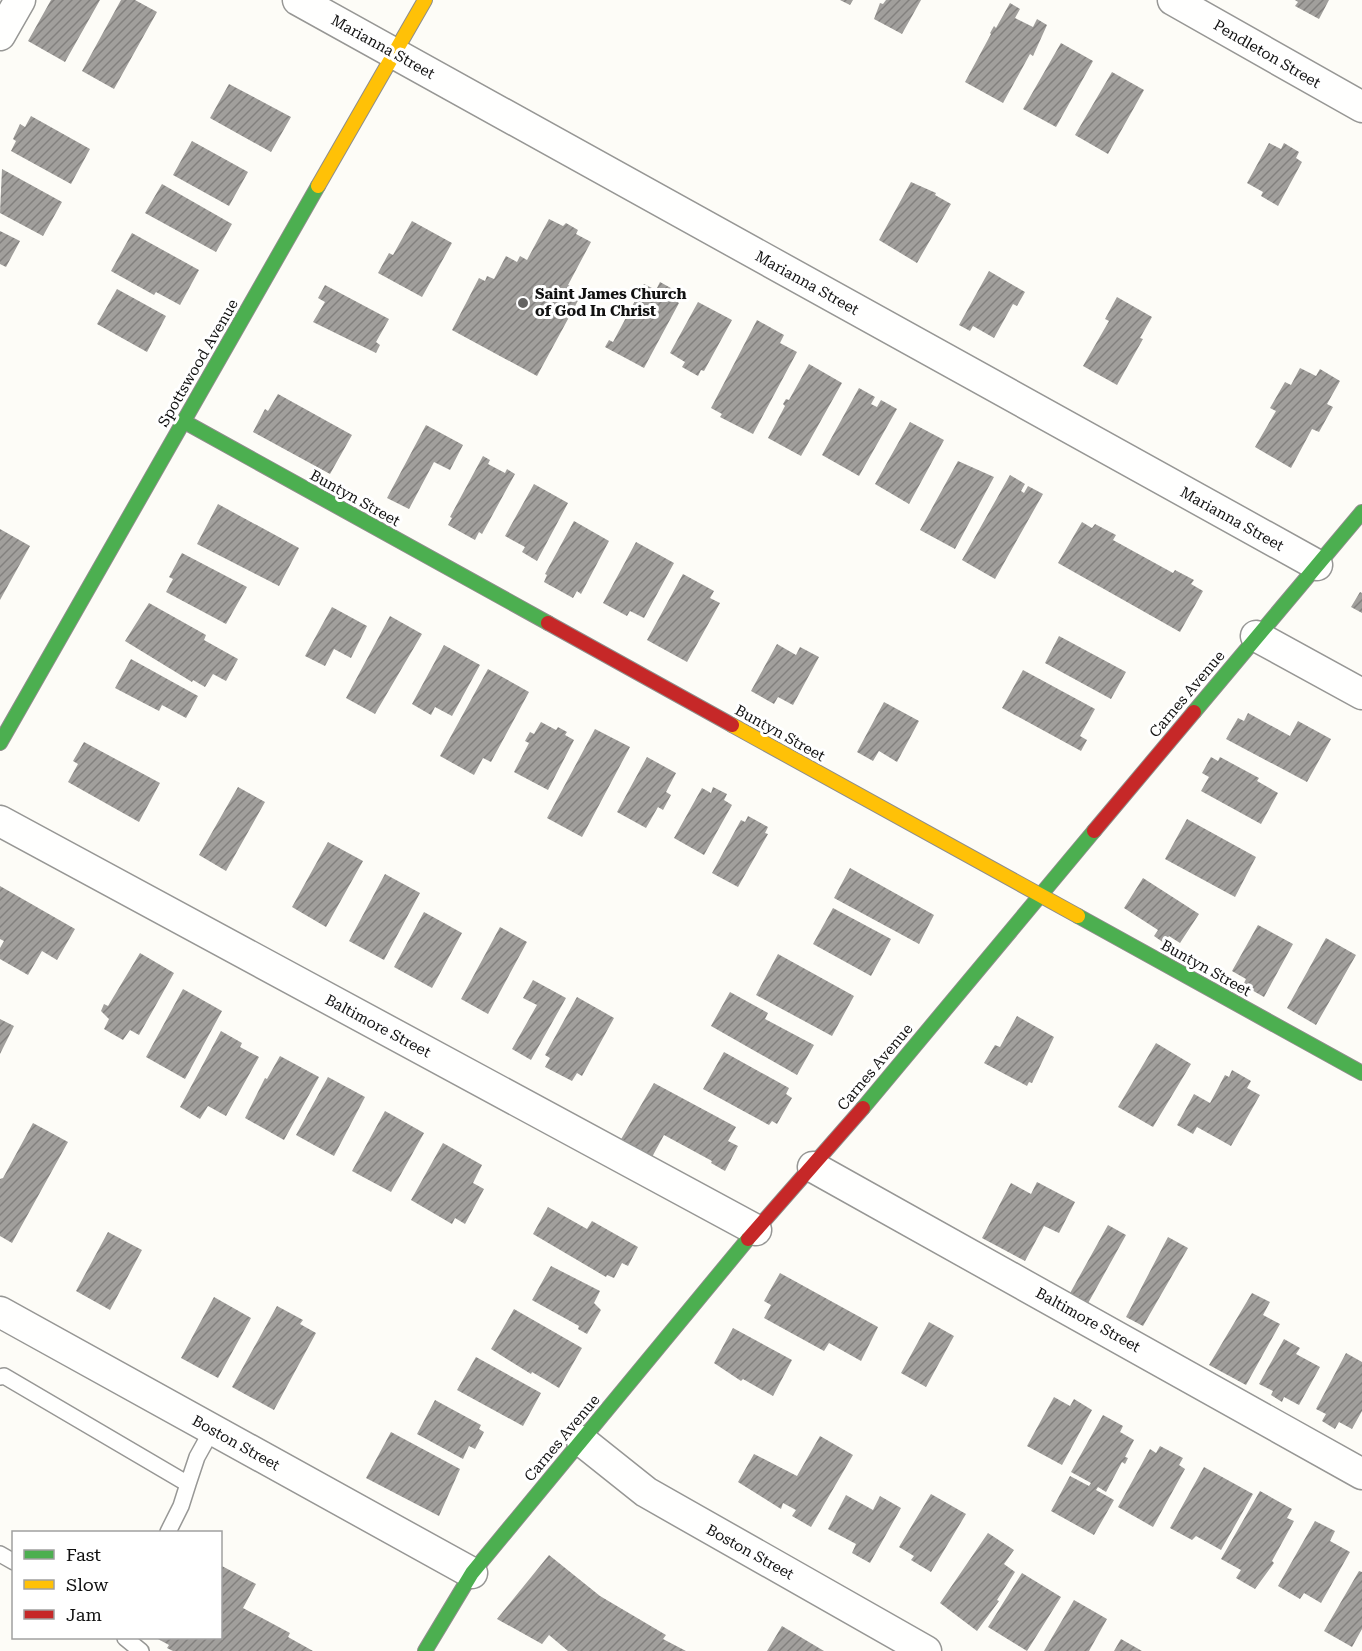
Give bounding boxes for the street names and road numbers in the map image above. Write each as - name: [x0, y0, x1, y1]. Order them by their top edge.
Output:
- street label: Marianna Street: [328, 11, 438, 83]
- street label: Pendleton Street: [1210, 16, 1324, 92]
- street label: Marianna Street: [752, 247, 862, 319]
- street label: Spottswood Avenue: [154, 296, 242, 430]
- street label: Buntyn Street: [307, 466, 403, 530]
- street label: Marianna Street: [1177, 483, 1287, 555]
- street label: Carnes Avenue: [1146, 647, 1228, 741]
- street label: Buntyn Street: [732, 701, 828, 765]
- street label: Buntyn Street: [1158, 936, 1254, 1000]
- street label: Baltimore Street: [322, 991, 434, 1062]
- street label: Carnes Avenue: [834, 1020, 916, 1114]
- street label: Baltimore Street: [1032, 1284, 1144, 1356]
- street label: Carnes Avenue: [521, 1391, 603, 1485]
- street label: Boston Street: [189, 1411, 283, 1475]
- street label: Boston Street: [703, 1520, 797, 1584]

